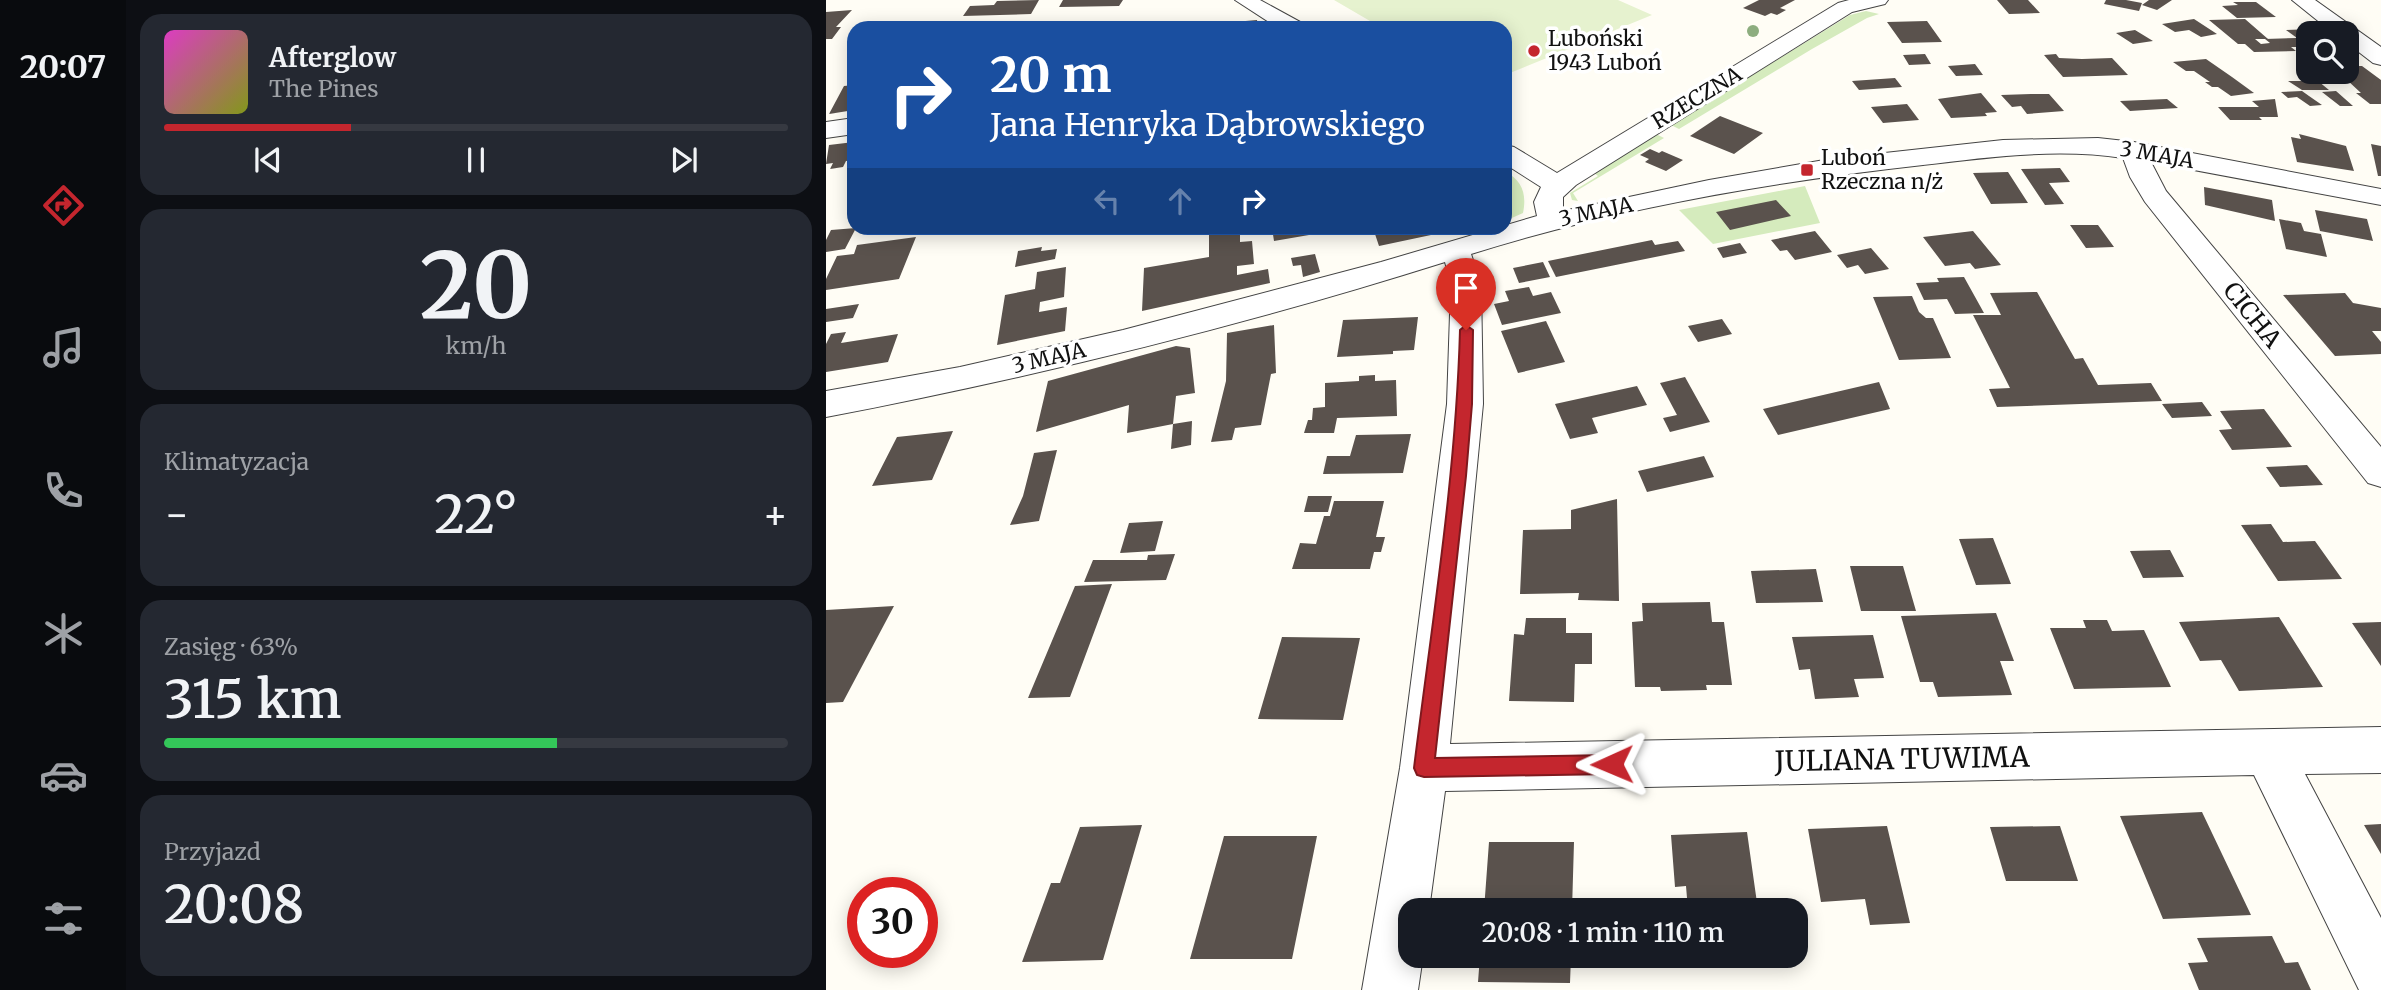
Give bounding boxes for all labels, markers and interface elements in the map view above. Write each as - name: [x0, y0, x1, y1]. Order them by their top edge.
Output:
- map controls: [2296, 21, 2359, 84]
- button: search: [2296, 21, 2359, 84]
- place label: Luboński 1943 Luboń: [1548, 25, 1662, 76]
- text: Afterglow: [269, 41, 396, 74]
- marker: Luboński 1943 Luboń: [1526, 43, 1542, 59]
- text: 20 m: [990, 44, 1111, 105]
- text: 20:07: [20, 47, 106, 87]
- icon: right: [875, 49, 966, 140]
- street label: RZECZNA: [1647, 60, 1747, 135]
- text: The Pines: [269, 74, 379, 103]
- text: Jana Henryka Dąbrowskiego: [990, 105, 1425, 145]
- street label: 3 MAJA: [2118, 135, 2196, 174]
- icon: previous: [249, 141, 287, 179]
- icon: pause: [457, 141, 495, 179]
- icon: next: [665, 141, 703, 179]
- place label: Luboń Rzeczna n/ż: [1821, 144, 1943, 195]
- marker: Luboń Rzeczna n/ż: [1799, 162, 1815, 178]
- icon: directions: [39, 181, 88, 230]
- icon: left: [1088, 182, 1126, 220]
- icon: ahead: [1161, 182, 1199, 220]
- icon: right: [1234, 182, 1272, 220]
- street label: 3 MAJA: [1557, 191, 1635, 232]
- text: 20: [420, 228, 532, 343]
- pin: [1436, 258, 1496, 330]
- icon: arrive: [1447, 269, 1485, 307]
- street label: CICHA: [2216, 275, 2289, 355]
- icon: music: [39, 323, 88, 372]
- text: km/h: [446, 331, 506, 360]
- street label: 3 MAJA: [1010, 336, 1088, 379]
- text: Klimatyzacja: [164, 447, 309, 476]
- icon: phone: [39, 466, 88, 515]
- text: 22°: [434, 482, 518, 547]
- text: −: [164, 491, 189, 538]
- text: +: [763, 491, 788, 538]
- icon: climate: [39, 609, 88, 658]
- text: Zasięg · 63%: [164, 632, 298, 661]
- text: 315 km: [164, 667, 342, 732]
- position arrow: [1575, 727, 1649, 801]
- street label: JULIANA TUWIMA: [1773, 739, 2030, 779]
- icon: car: [39, 751, 88, 800]
- text: Przyjazd: [164, 837, 261, 866]
- text: 20:08: [164, 872, 304, 937]
- speed limit sign: 30: [847, 877, 938, 968]
- icon: filters: [39, 894, 88, 943]
- text: 20:08 · 1 min · 110 m: [1482, 916, 1724, 949]

